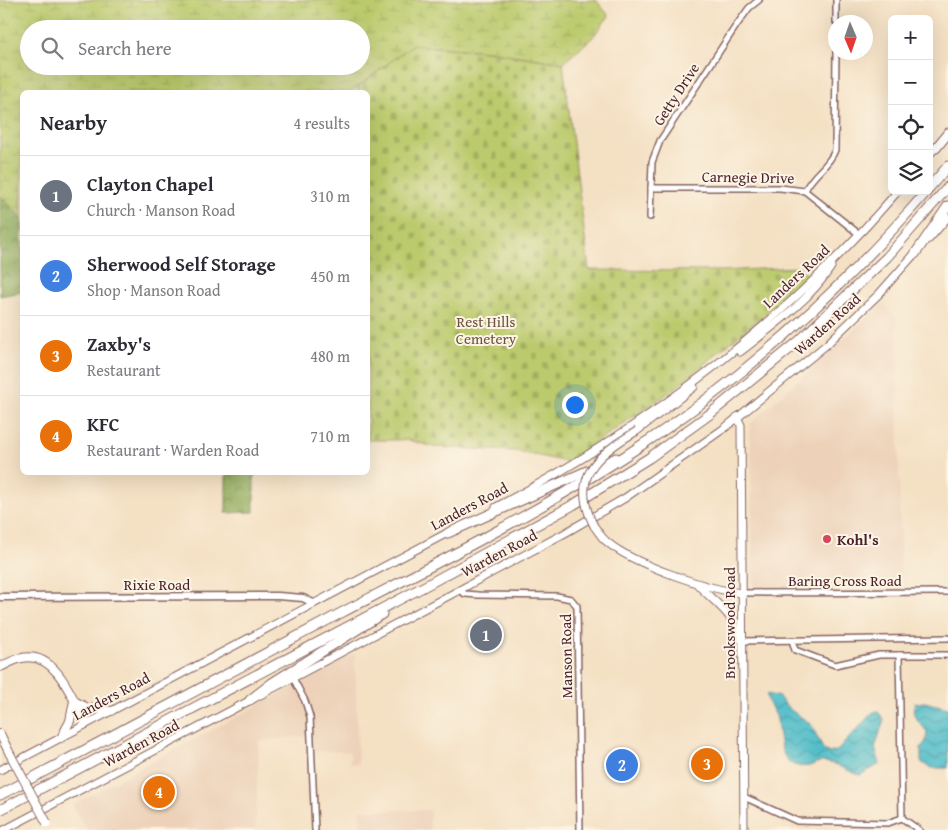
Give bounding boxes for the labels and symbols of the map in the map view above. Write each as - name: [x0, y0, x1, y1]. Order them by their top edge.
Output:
- north arrow: [828, 15, 873, 60]
- street label: Getty Drive: [648, 59, 704, 129]
- street label: Carnegie Drive: [702, 166, 794, 188]
- street label: Landers Road: [758, 239, 834, 313]
- street label: Warden Road: [789, 288, 865, 360]
- park label: Rest Hills Cemetery: [456, 311, 517, 349]
- your location: [562, 392, 588, 418]
- street label: Landers Road: [427, 477, 511, 535]
- street label: Warden Road: [457, 524, 541, 582]
- place label: Kohl's: [837, 529, 879, 550]
- marker: Kohl's: [821, 533, 833, 545]
- street label: Brookswood Road: [719, 567, 740, 679]
- street label: Baring Cross Road: [788, 570, 902, 591]
- street label: Rixie Road: [124, 574, 190, 595]
- street label: Manson Road: [555, 614, 577, 698]
- pin: 1: [470, 616, 502, 654]
- street label: Landers Road: [69, 667, 153, 725]
- street label: Warden Road: [99, 714, 183, 772]
- pin: 3: [691, 745, 723, 783]
- pin: 2: [606, 746, 638, 784]
- pin: 4: [143, 773, 175, 811]

